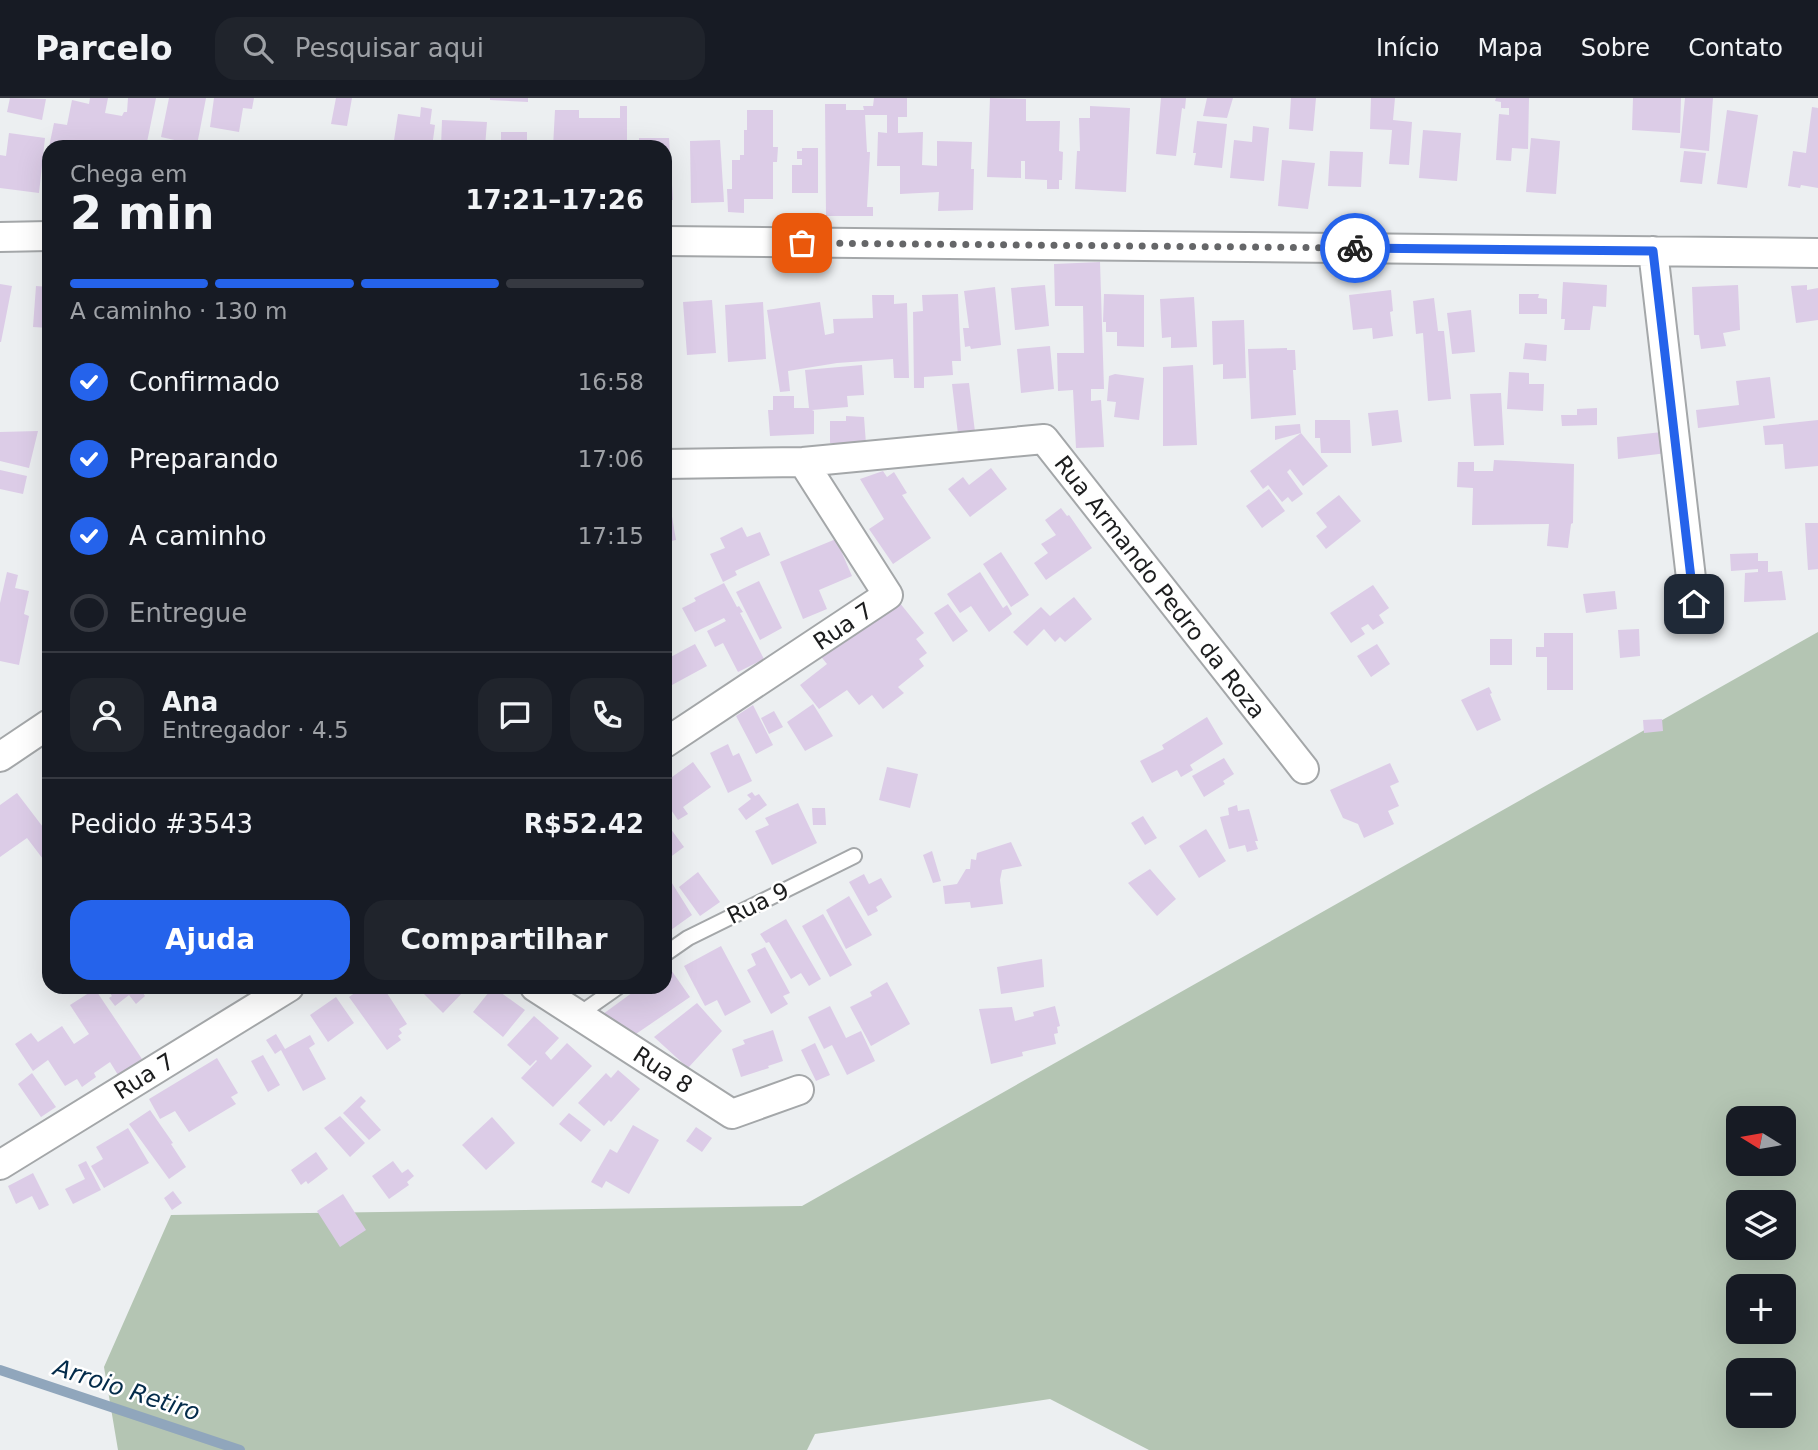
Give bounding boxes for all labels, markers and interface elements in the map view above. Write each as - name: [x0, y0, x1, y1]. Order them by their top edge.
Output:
- search box: [215, 17, 705, 80]
- text: Parcelo: [35, 29, 173, 68]
- icon: search: [239, 29, 277, 67]
- text: Pesquisar aqui: [295, 33, 484, 63]
- text: Início: [1376, 34, 1440, 62]
- text: Mapa: [1478, 34, 1543, 62]
- text: Sobre: [1581, 34, 1650, 62]
- text: Contato: [1688, 34, 1783, 62]
- text: Chega em: [70, 161, 187, 187]
- text: 17:21–17:26: [465, 185, 644, 215]
- text: 2 min: [70, 186, 214, 240]
- pin: [772, 213, 832, 273]
- courier: [1320, 213, 1390, 283]
- icon: bag: [783, 224, 821, 262]
- icon: bike: [1336, 229, 1374, 267]
- text: A caminho · 130 m: [70, 298, 287, 324]
- icon: check: [70, 363, 108, 401]
- text: Confirmado: [129, 367, 280, 397]
- text: 16:58: [578, 369, 644, 395]
- icon: check: [70, 440, 108, 478]
- text: Preparando: [129, 444, 278, 474]
- text: 17:06: [578, 446, 644, 472]
- street label: Rua Armando Pedro da Roza: [1049, 451, 1271, 723]
- icon: check: [70, 517, 108, 555]
- text: A caminho: [129, 521, 267, 551]
- text: 17:15: [578, 523, 644, 549]
- pin: [1664, 574, 1724, 634]
- icon: home: [1675, 585, 1713, 623]
- street label: Rua 7: [809, 597, 877, 655]
- text: Entregue: [129, 598, 247, 628]
- button: person: [70, 678, 144, 752]
- button: chat: [478, 678, 552, 752]
- button: phone: [570, 678, 644, 752]
- text: Ana: [162, 687, 218, 717]
- text: Entregador · 4.5: [162, 717, 349, 743]
- text: Pedido #3543: [70, 809, 253, 839]
- text: R$52.42: [524, 809, 644, 839]
- street label: Rua 9: [723, 877, 793, 929]
- button: Ajuda: [70, 900, 350, 980]
- button: Compartilhar: [364, 900, 644, 980]
- street label: Rua 8: [628, 1041, 698, 1099]
- street label: Rua 7: [109, 1048, 179, 1104]
- north arrow: [1726, 1106, 1796, 1176]
- map controls: [1726, 1106, 1796, 1428]
- button: layers: [1726, 1190, 1796, 1260]
- button: +: [1726, 1274, 1796, 1344]
- water label: Arroio Retiro: [49, 1353, 204, 1427]
- button: −: [1726, 1358, 1796, 1428]

